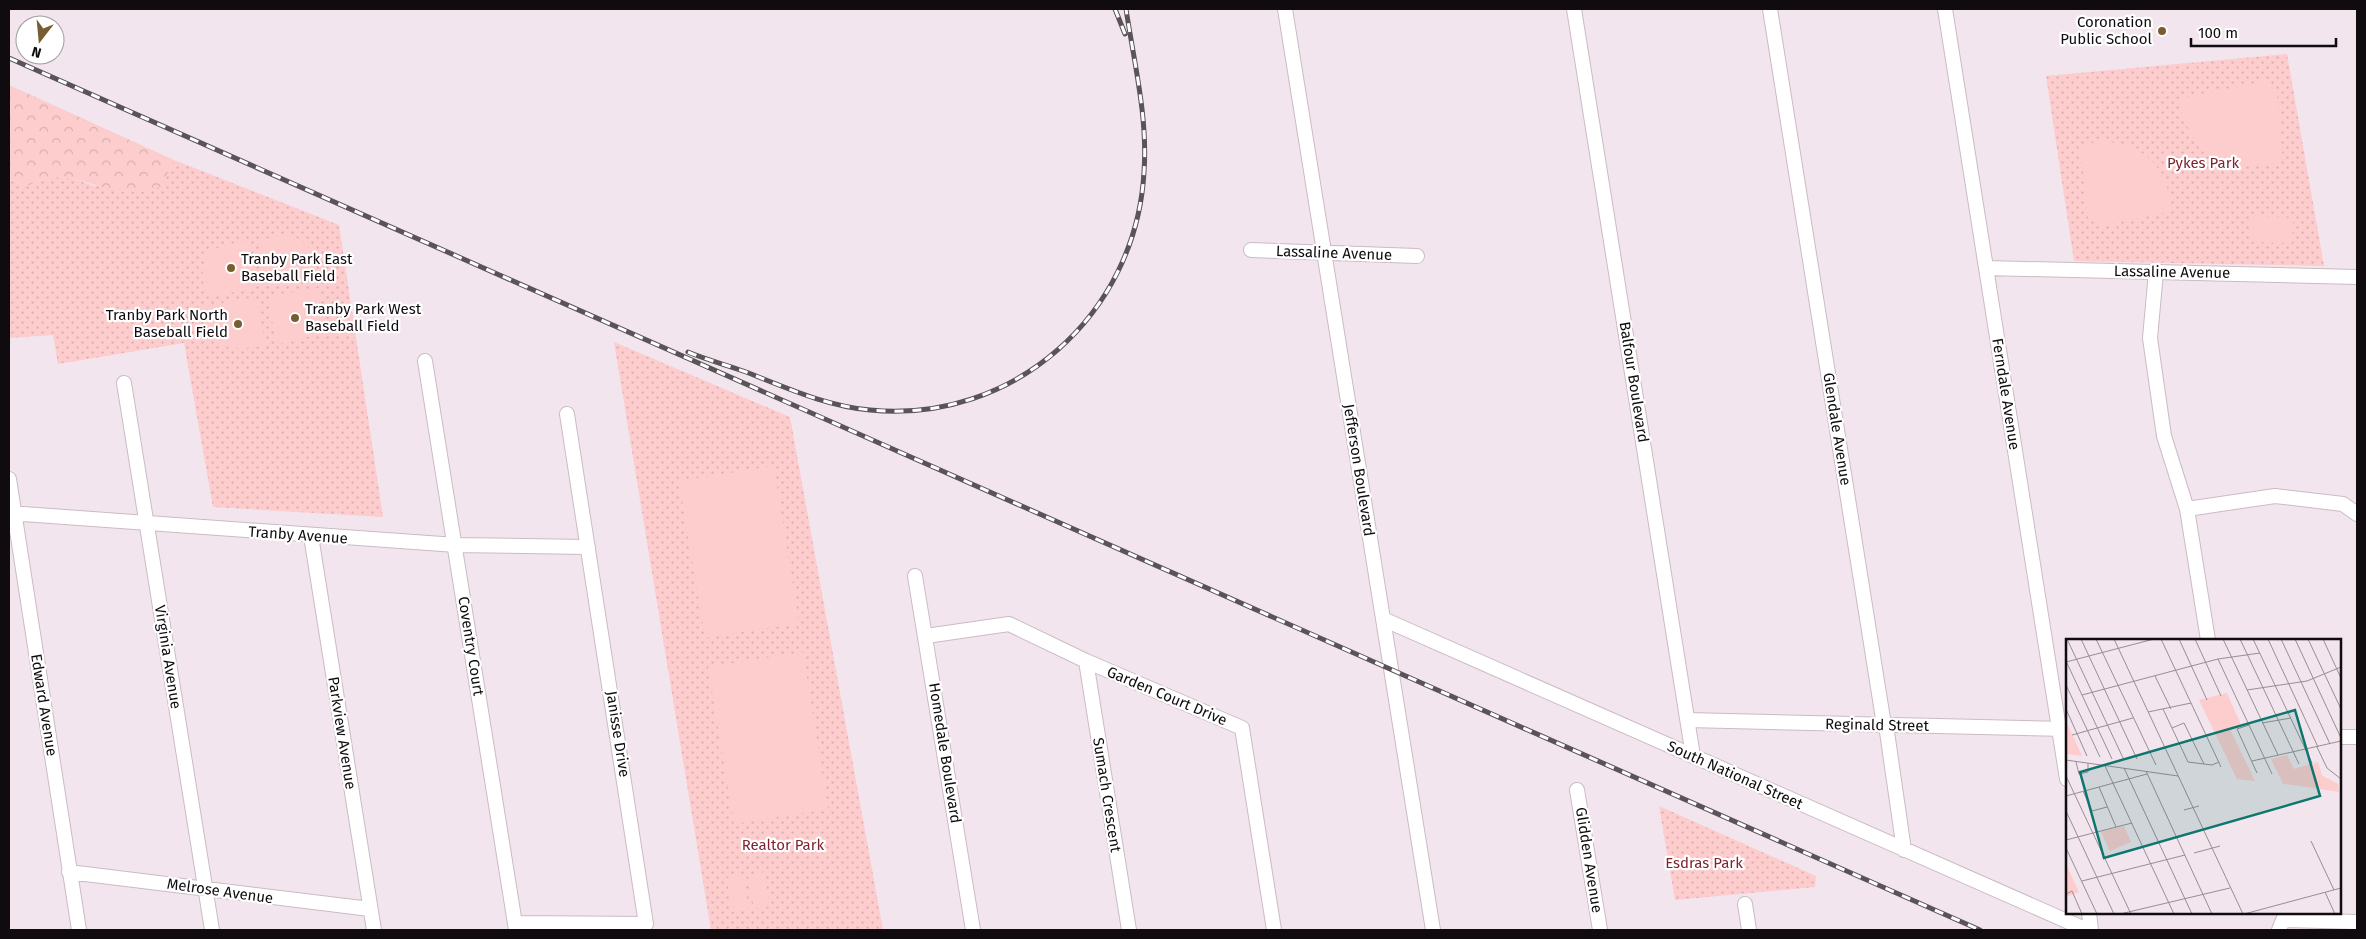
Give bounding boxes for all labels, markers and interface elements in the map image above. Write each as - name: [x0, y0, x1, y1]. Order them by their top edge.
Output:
- place label: Coronation Public School: [2060, 13, 2153, 48]
- north arrow: [15, 15, 65, 65]
- scale bar: [2191, 15, 2336, 47]
- text: 100 m: [2198, 24, 2238, 42]
- marker: Coronation Public School: [2156, 25, 2168, 37]
- text: N: [30, 43, 43, 61]
- park label: Pykes Park: [2167, 154, 2239, 172]
- street label: Lassaline Avenue: [1276, 242, 1392, 264]
- place label: Tranby Park East Baseball Field: [241, 250, 353, 285]
- marker: Tranby Park East Baseball Field: [225, 262, 237, 274]
- street label: Lassaline Avenue: [2114, 262, 2230, 282]
- place label: Tranby Park West Baseball Field: [305, 300, 422, 335]
- place label: Tranby Park North Baseball Field: [106, 306, 228, 341]
- marker: Tranby Park West Baseball Field: [289, 312, 301, 324]
- marker: Tranby Park North Baseball Field: [232, 318, 244, 330]
- street label: Balfour Boulevard: [1616, 320, 1652, 444]
- street label: Ferndale Avenue: [1988, 337, 2024, 451]
- street label: Glendale Avenue: [1819, 371, 1855, 487]
- street label: Jefferson Boulevard: [1340, 403, 1378, 537]
- street label: Tranby Avenue: [248, 523, 348, 547]
- street label: Coventry Court: [454, 595, 488, 698]
- street label: Virginia Avenue: [151, 604, 185, 710]
- inset map: [2066, 639, 2341, 914]
- street label: Edward Avenue: [27, 652, 61, 758]
- street label: Garden Court Drive: [1104, 663, 1230, 729]
- street label: Parkview Avenue: [324, 675, 360, 791]
- street label: Homedale Boulevard: [925, 681, 965, 825]
- street label: Janisse Drive: [602, 690, 634, 778]
- street label: Reginald Street: [1825, 715, 1930, 735]
- street label: Sumach Crescent: [1089, 736, 1125, 854]
- street label: South National Street: [1664, 737, 1806, 813]
- street label: Glidden Avenue: [1572, 806, 1606, 914]
- park label: Realtor Park: [742, 836, 825, 854]
- park label: Esdras Park: [1665, 854, 1743, 872]
- street label: Melrose Avenue: [166, 875, 274, 907]

